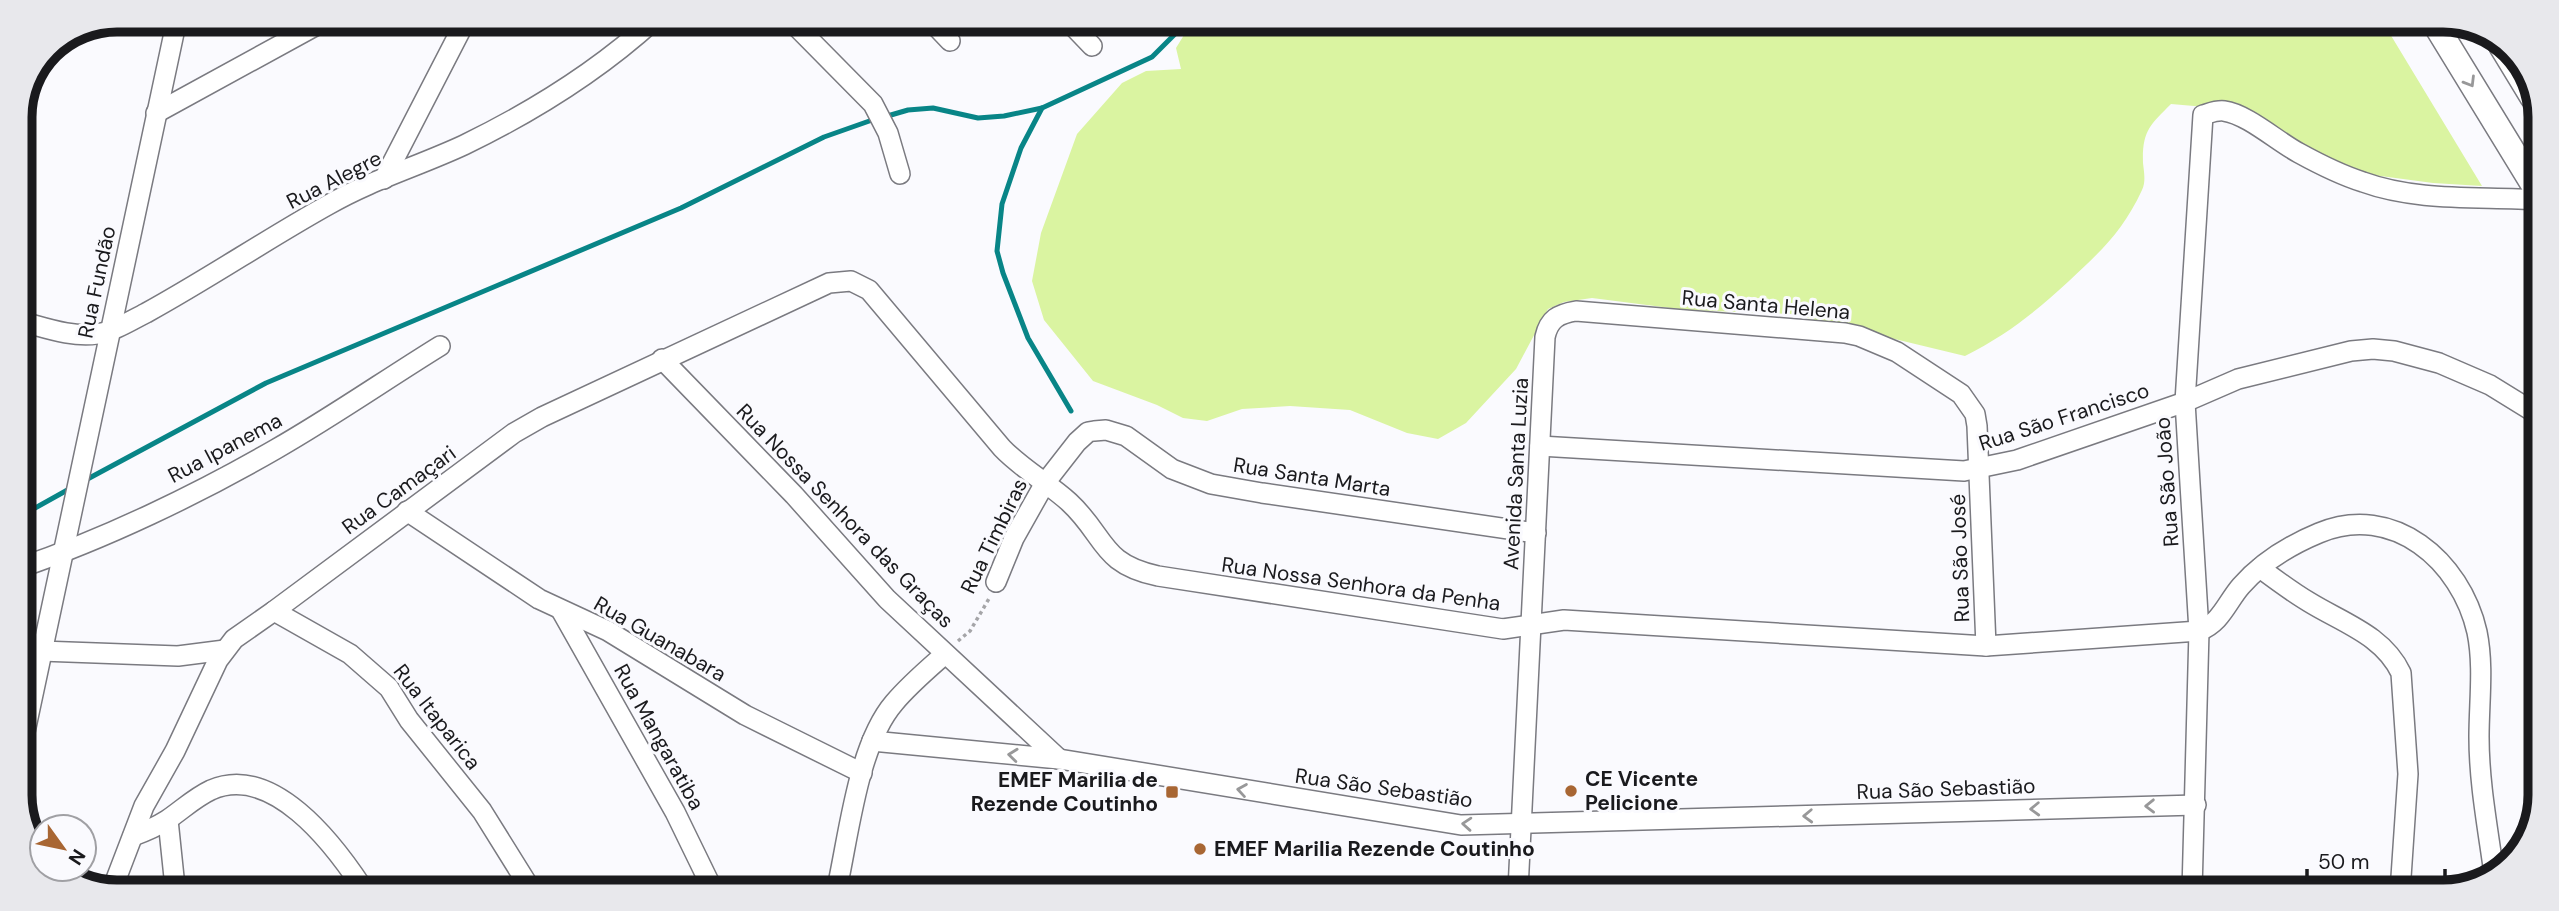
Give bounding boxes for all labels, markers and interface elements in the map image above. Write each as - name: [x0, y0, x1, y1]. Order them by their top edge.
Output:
- one-way arrow: [2462, 75, 2475, 88]
- street label: Rua Alegre: [282, 144, 386, 216]
- street label: Rua Fundão: [71, 223, 123, 341]
- street label: Rua Santa Helena: [1681, 284, 1851, 326]
- street label: Rua São Francisco: [1975, 376, 2153, 458]
- street label: Avenida Santa Luzia: [1497, 377, 1535, 571]
- street label: Rua Nossa Senhora das Graças: [730, 398, 960, 634]
- street label: Rua Ipanema: [163, 406, 287, 490]
- street label: Rua São João: [2148, 416, 2186, 548]
- street label: Rua Camaçari: [336, 439, 462, 541]
- street label: Rua Santa Marta: [1231, 451, 1393, 503]
- street label: Rua Timbiras: [954, 474, 1034, 598]
- street label: Rua São José: [1944, 493, 1976, 623]
- street label: Rua Nossa Senhora da Penha: [1220, 551, 1502, 617]
- street label: Rua Guanabara: [589, 590, 731, 688]
- street label: Rua Itaparica: [387, 658, 487, 776]
- street label: Rua Mangaratiba: [607, 659, 711, 815]
- one-way arrow: [1007, 748, 1018, 763]
- street label: Rua São Sebastião: [1293, 762, 1475, 814]
- place label: CE Vicente Pelicione: [1585, 765, 1698, 817]
- place label: EMEF Marilia de Rezende Coutinho: [971, 766, 1158, 818]
- street label: Rua São Sebastião: [1856, 772, 2036, 806]
- one-way arrow: [1237, 783, 1248, 798]
- marker: CE Vicente Pelicione: [1563, 783, 1579, 799]
- marker: EMEF Marilia de Rezende Coutinho: [1164, 784, 1180, 800]
- one-way arrow: [2144, 799, 2155, 814]
- one-way arrow: [2029, 802, 2040, 817]
- one-way arrow: [1802, 808, 1813, 823]
- north arrow: [28, 813, 98, 883]
- one-way arrow: [1461, 817, 1472, 832]
- place label: EMEF Marilia Rezende Coutinho: [1214, 835, 1535, 863]
- scale bar: [2307, 838, 2445, 882]
- marker: EMEF Marilia Rezende Coutinho: [1192, 841, 1208, 857]
- text: N: [63, 844, 91, 870]
- text: 50 m: [2318, 848, 2369, 876]

